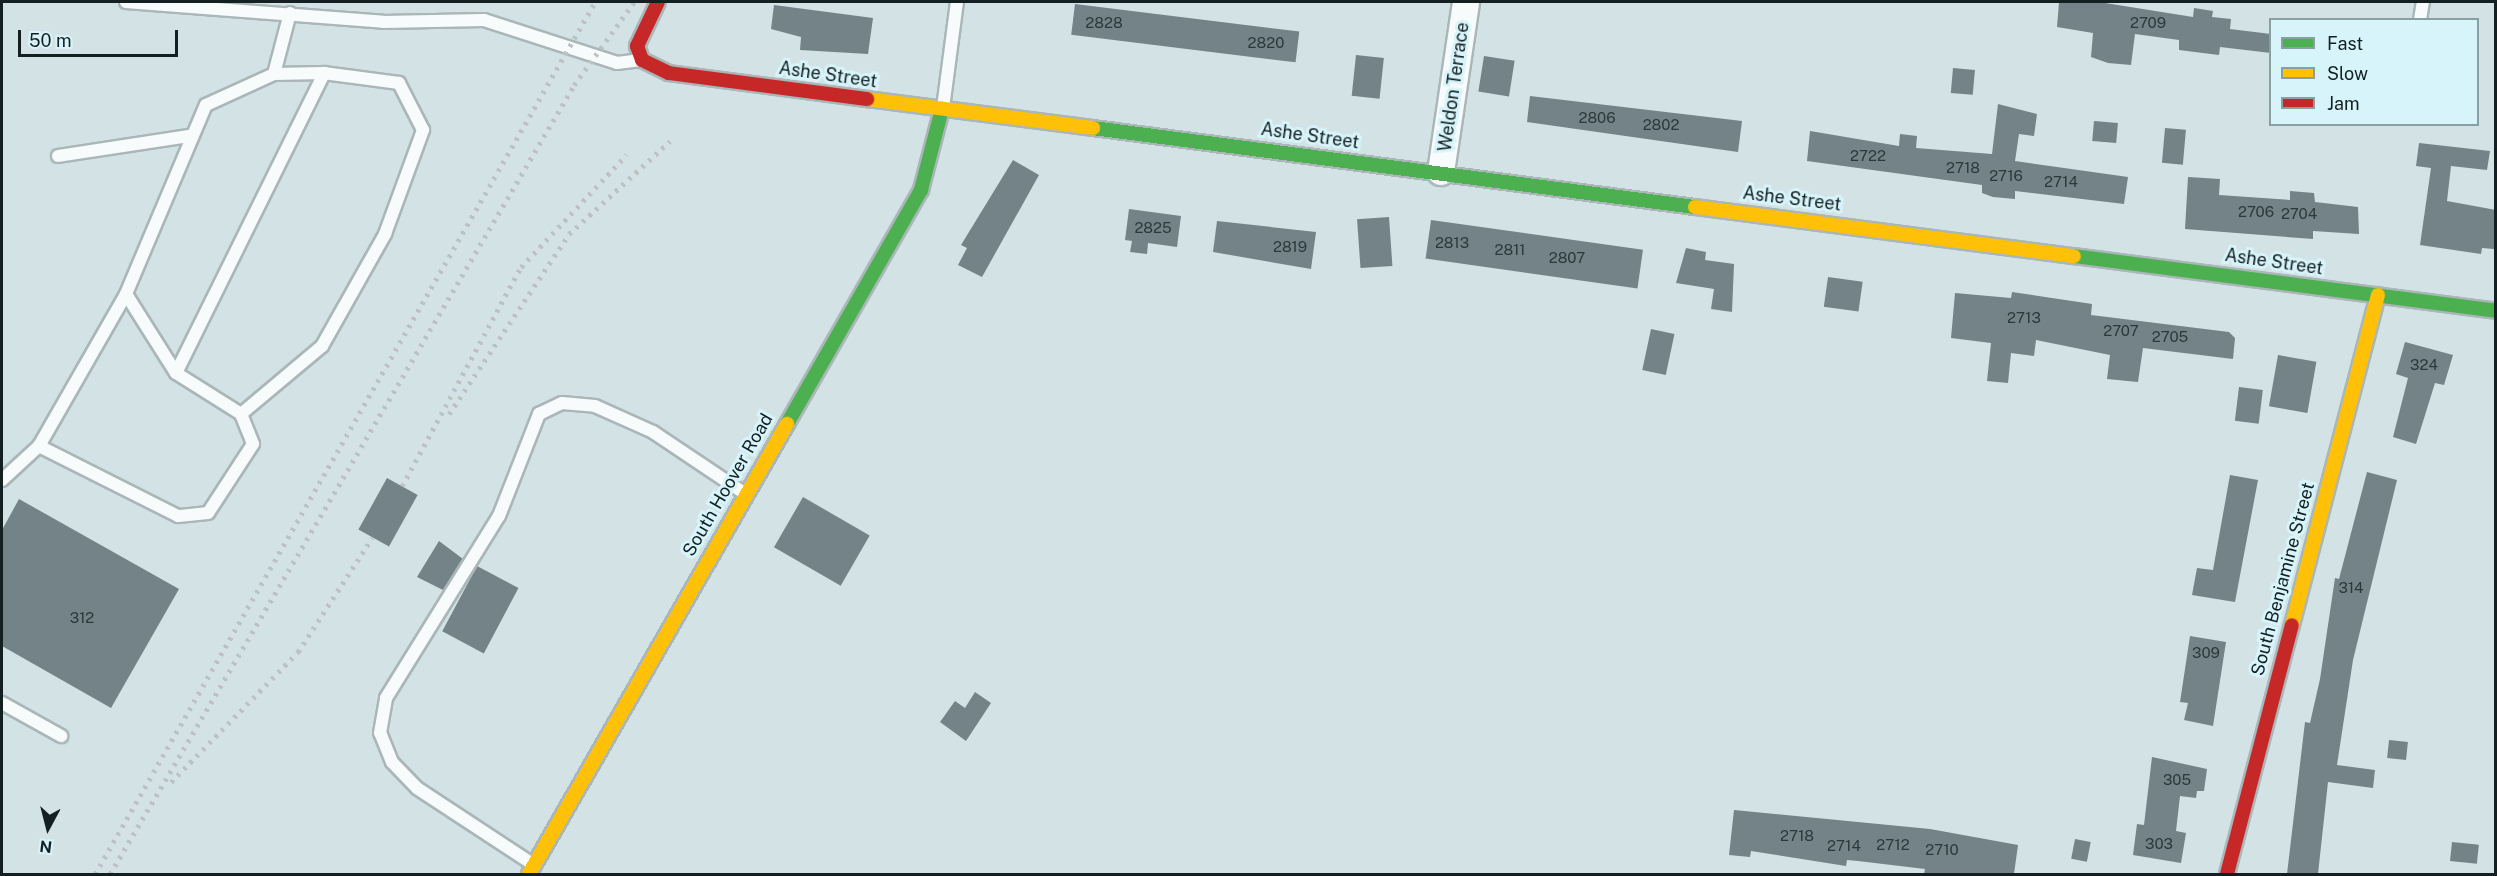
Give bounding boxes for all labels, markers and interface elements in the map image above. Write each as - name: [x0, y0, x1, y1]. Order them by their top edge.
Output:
- house number: 2828: [1085, 14, 1123, 32]
- house number: 2709: [2130, 14, 2166, 32]
- scale bar: [21, 18, 182, 56]
- legend: [2269, 18, 2479, 126]
- street label: Weldon Terrace: [1434, 21, 1474, 153]
- text: 50 m: [29, 30, 72, 51]
- text: Fast: [2327, 33, 2363, 54]
- house number: 2820: [1248, 34, 1284, 52]
- street label: Ashe Street: [777, 57, 879, 93]
- text: Slow: [2327, 63, 2368, 84]
- text: Jam: [2327, 93, 2360, 114]
- house number: 2806: [1579, 109, 1615, 127]
- house number: 2802: [1643, 116, 1679, 134]
- street label: Ashe Street: [1259, 118, 1361, 154]
- house number: 2722: [1850, 147, 1886, 165]
- house number: 2718: [1946, 159, 1980, 177]
- house number: 2716: [1989, 167, 2023, 185]
- house number: 2714: [2044, 173, 2078, 191]
- street label: Ashe Street: [1741, 182, 1843, 216]
- house number: 2706: [2238, 203, 2274, 221]
- house number: 2704: [2281, 205, 2317, 223]
- house number: 2825: [1134, 219, 1172, 237]
- house number: 2813: [1435, 234, 1469, 252]
- house number: 2819: [1273, 238, 1307, 256]
- house number: 2811: [1495, 241, 1525, 259]
- street label: Ashe Street: [2223, 244, 2325, 280]
- house number: 2807: [1549, 249, 1585, 267]
- house number: 2713: [2007, 309, 2041, 327]
- house number: 2707: [2103, 322, 2139, 340]
- house number: 2705: [2152, 328, 2188, 346]
- house number: 324: [2410, 356, 2438, 374]
- street label: South Hoover Road: [678, 410, 778, 560]
- street label: South Benjamine Street: [2247, 480, 2319, 678]
- house number: 314: [2339, 579, 2363, 597]
- house number: 312: [70, 609, 94, 627]
- house number: 309: [2192, 644, 2220, 662]
- house number: 305: [2163, 771, 2191, 789]
- north arrow: [18, 798, 78, 858]
- house number: 2718: [1780, 827, 1814, 845]
- house number: 303: [2145, 835, 2173, 853]
- text: N: [38, 836, 53, 857]
- house number: 2712: [1876, 836, 1910, 854]
- house number: 2714: [1827, 837, 1861, 855]
- house number: 2710: [1925, 841, 1959, 859]

